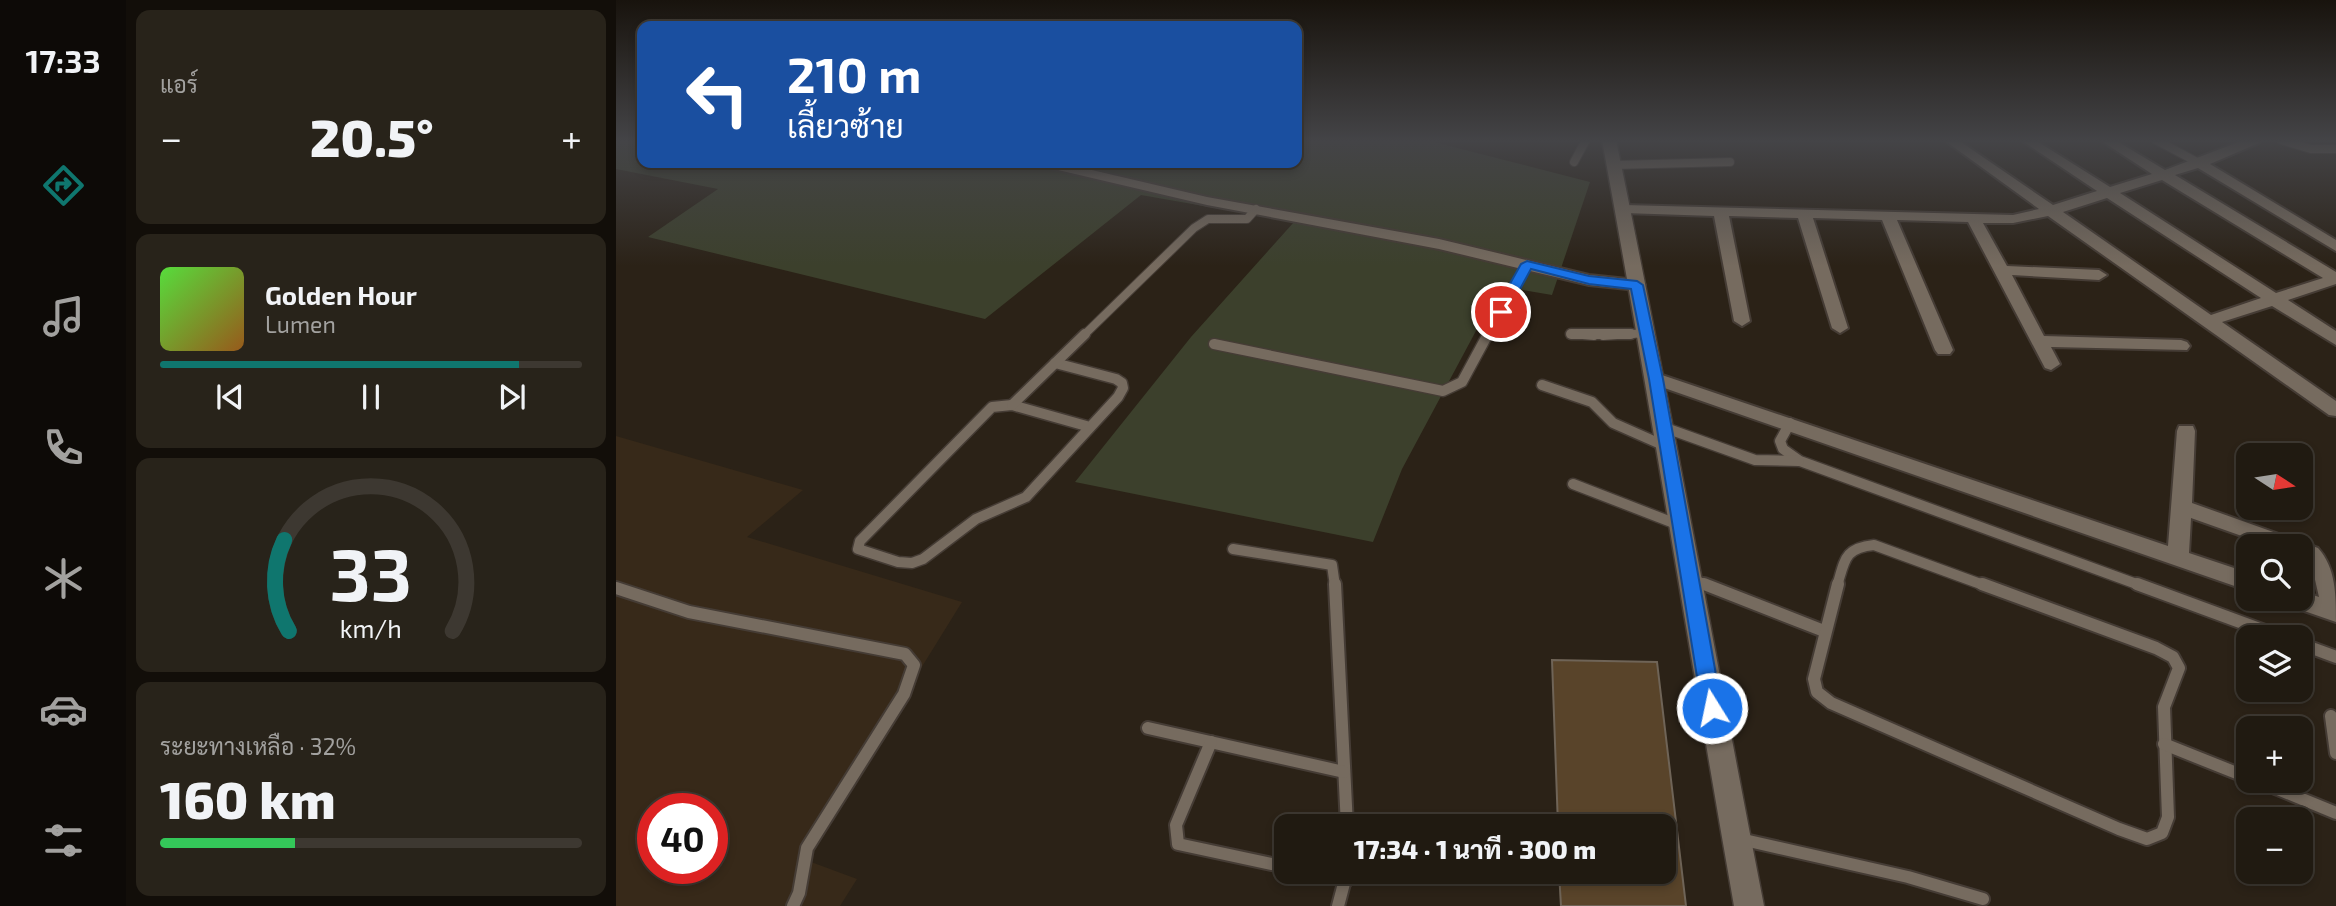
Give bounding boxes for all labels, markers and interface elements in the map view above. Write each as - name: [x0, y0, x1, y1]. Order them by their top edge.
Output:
- text: 17:33: [25, 41, 101, 79]
- text: 210 m: [787, 44, 921, 103]
- icon: left: [672, 49, 763, 140]
- text: แอร์: [160, 70, 198, 98]
- text: 20.5°: [310, 105, 434, 167]
- text: เลี้ยวซ้าย: [787, 106, 904, 144]
- text: −: [160, 114, 182, 160]
- text: +: [561, 114, 582, 160]
- icon: directions: [39, 161, 88, 210]
- text: Golden Hour: [265, 279, 417, 310]
- pin: [1471, 282, 1531, 342]
- icon: music: [39, 292, 88, 341]
- icon: arrive: [1482, 293, 1520, 331]
- text: Lumen: [265, 310, 336, 338]
- icon: previous: [211, 378, 249, 416]
- icon: pause: [352, 378, 390, 416]
- icon: next: [493, 378, 531, 416]
- icon: phone: [39, 423, 88, 472]
- north arrow: [2236, 443, 2314, 520]
- map controls: [2236, 443, 2313, 884]
- text: 33: [330, 528, 412, 616]
- button: search: [2236, 534, 2313, 611]
- icon: climate: [39, 554, 88, 603]
- text: km/h: [340, 613, 402, 643]
- button: layers: [2236, 625, 2313, 702]
- position arrow: [1675, 671, 1749, 745]
- icon: car: [39, 685, 88, 734]
- button: +: [2236, 716, 2313, 793]
- text: ระยะทางเหลือ · 32%: [160, 732, 356, 760]
- text: 160 km: [160, 767, 336, 829]
- speed limit sign: 40: [637, 793, 728, 884]
- button: −: [2236, 807, 2313, 884]
- icon: filters: [39, 816, 88, 865]
- text: 17:34 · 1 นาที · 300 m: [1354, 833, 1596, 864]

